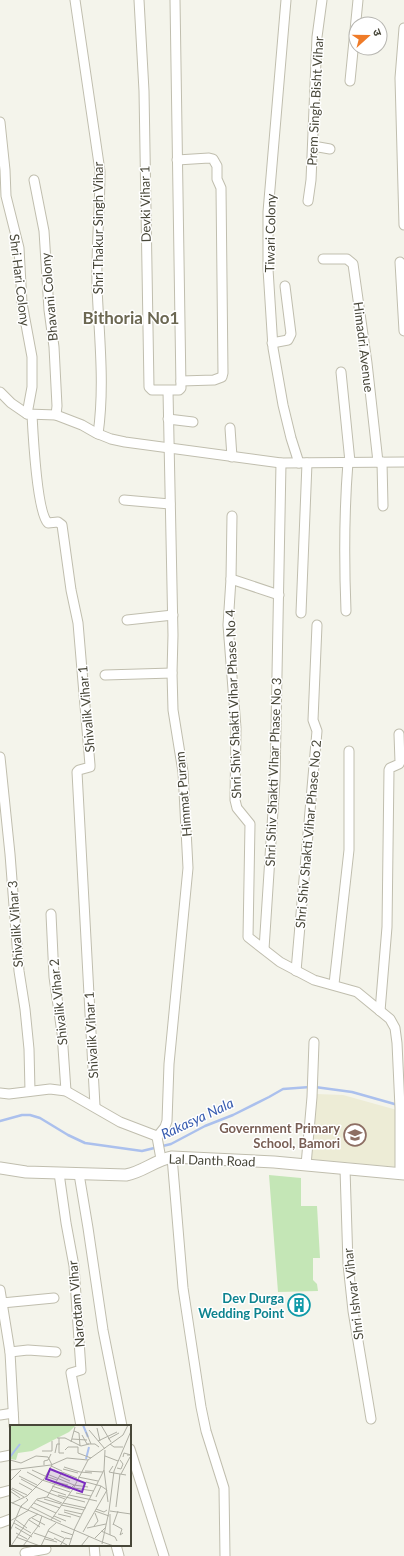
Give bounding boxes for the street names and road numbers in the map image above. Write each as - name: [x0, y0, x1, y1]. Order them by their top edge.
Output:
- street label: Prem Singh Bisht Vihar: [304, 35, 326, 166]
- street label: Shri Thakur Singh Vihar: [90, 161, 106, 294]
- street label: Devki Vihar 1: [136, 165, 154, 243]
- street label: Tiwari Colony: [261, 193, 279, 272]
- street label: Shri Hari Colony: [6, 233, 34, 327]
- street label: Bhavani Colony: [37, 252, 61, 342]
- street label: Himadri Avenue: [351, 301, 378, 393]
- street label: Shri Shiv Shakti Vihar Phase No 4: [222, 609, 244, 799]
- street label: Shivalik Vihar 1: [74, 665, 98, 753]
- street label: Shri Shiv Shakti Vihar Phase No 3: [262, 677, 284, 867]
- street label: Shri Shiv Shakti Vihar Phase No 2: [292, 739, 324, 929]
- street label: Himmat Puram: [171, 751, 195, 837]
- street label: Shivalik Vihar 3: [4, 880, 26, 968]
- street label: Shivalik Vihar 2: [45, 958, 71, 1046]
- street label: Shivalik Vihar 1: [81, 991, 101, 1079]
- street label: Lal Danth Road: [168, 1150, 256, 1170]
- street label: Shri Ishvar Vihar: [339, 1247, 367, 1341]
- street label: Narottam Vihar: [64, 1260, 88, 1348]

